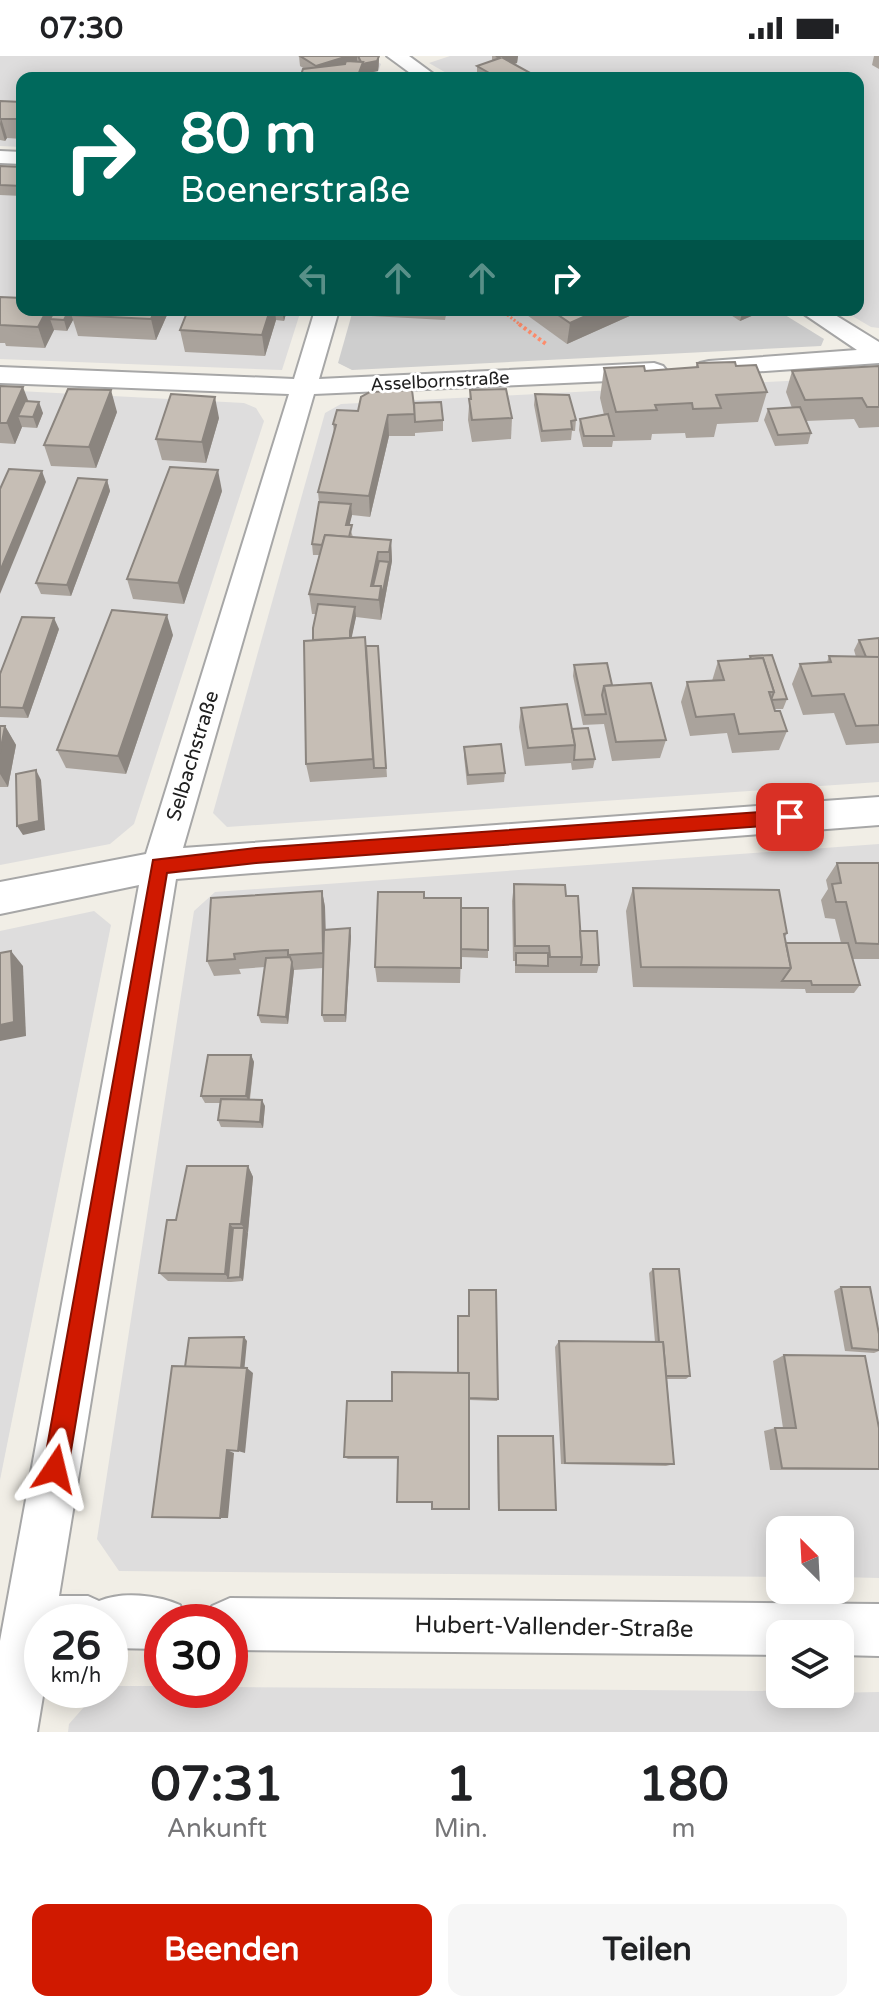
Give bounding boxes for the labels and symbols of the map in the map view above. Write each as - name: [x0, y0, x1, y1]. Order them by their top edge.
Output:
- street label: Asselbornstraße: [370, 366, 510, 396]
- street label: Selbachstraße: [162, 688, 224, 824]
- pin: [756, 783, 824, 851]
- position arrow: [13, 1427, 97, 1511]
- north arrow: [766, 1516, 854, 1604]
- speed limit sign: 30: [144, 1604, 248, 1708]
- street label: Hubert-Vallender-Straße: [414, 1610, 694, 1644]

